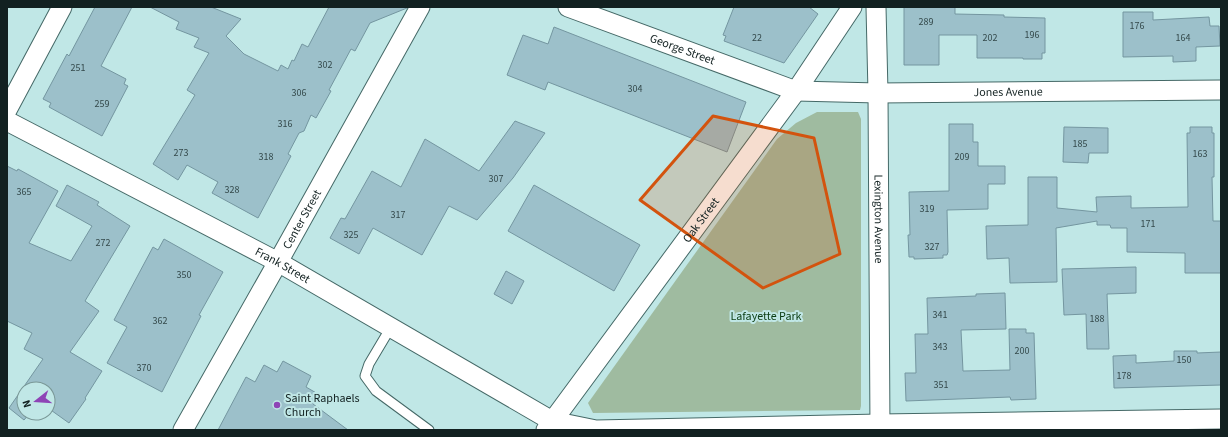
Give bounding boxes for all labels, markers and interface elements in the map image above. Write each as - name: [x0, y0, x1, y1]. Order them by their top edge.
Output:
- house number: 289: [919, 15, 933, 29]
- house number: 176: [1130, 19, 1144, 33]
- house number: 196: [1025, 28, 1039, 42]
- street label: George Street: [647, 30, 717, 69]
- house number: 22: [752, 31, 762, 45]
- house number: 202: [983, 31, 997, 45]
- house number: 164: [1176, 31, 1190, 45]
- house number: 302: [318, 58, 332, 72]
- house number: 251: [71, 61, 85, 75]
- house number: 304: [628, 82, 642, 96]
- street label: Jones Avenue: [973, 84, 1043, 101]
- house number: 306: [292, 86, 306, 100]
- house number: 259: [95, 97, 109, 111]
- house number: 316: [278, 117, 292, 131]
- house number: 185: [1073, 137, 1087, 151]
- house number: 273: [174, 146, 188, 160]
- house number: 163: [1193, 147, 1207, 161]
- house number: 318: [259, 150, 273, 164]
- house number: 209: [955, 150, 969, 164]
- house number: 307: [489, 172, 503, 186]
- street label: Lexington Avenue: [869, 174, 887, 264]
- house number: 328: [225, 183, 239, 197]
- house number: 365: [17, 185, 31, 199]
- street label: Center Street: [279, 187, 326, 252]
- street label: Oak Street: [679, 194, 724, 246]
- house number: 319: [920, 202, 934, 216]
- house number: 317: [391, 208, 405, 222]
- house number: 171: [1141, 217, 1155, 231]
- house number: 325: [344, 228, 358, 242]
- house number: 272: [96, 236, 110, 250]
- house number: 327: [925, 240, 939, 254]
- street label: Frank Street: [252, 243, 313, 288]
- house number: 350: [177, 268, 191, 282]
- park label: Lafayette Park: [730, 308, 802, 325]
- house number: 341: [933, 308, 947, 322]
- house number: 188: [1090, 312, 1104, 326]
- house number: 362: [153, 314, 167, 328]
- house number: 343: [933, 340, 947, 354]
- house number: 200: [1015, 344, 1029, 358]
- house number: 150: [1177, 353, 1191, 367]
- house number: 370: [137, 361, 151, 375]
- house number: 178: [1117, 369, 1131, 383]
- house number: 351: [934, 378, 948, 392]
- north arrow: [16, 381, 56, 421]
- place label: Saint Raphaels Church: [285, 390, 360, 421]
- text: N: [19, 398, 35, 409]
- marker: Saint Raphaels Church: [272, 400, 282, 410]

